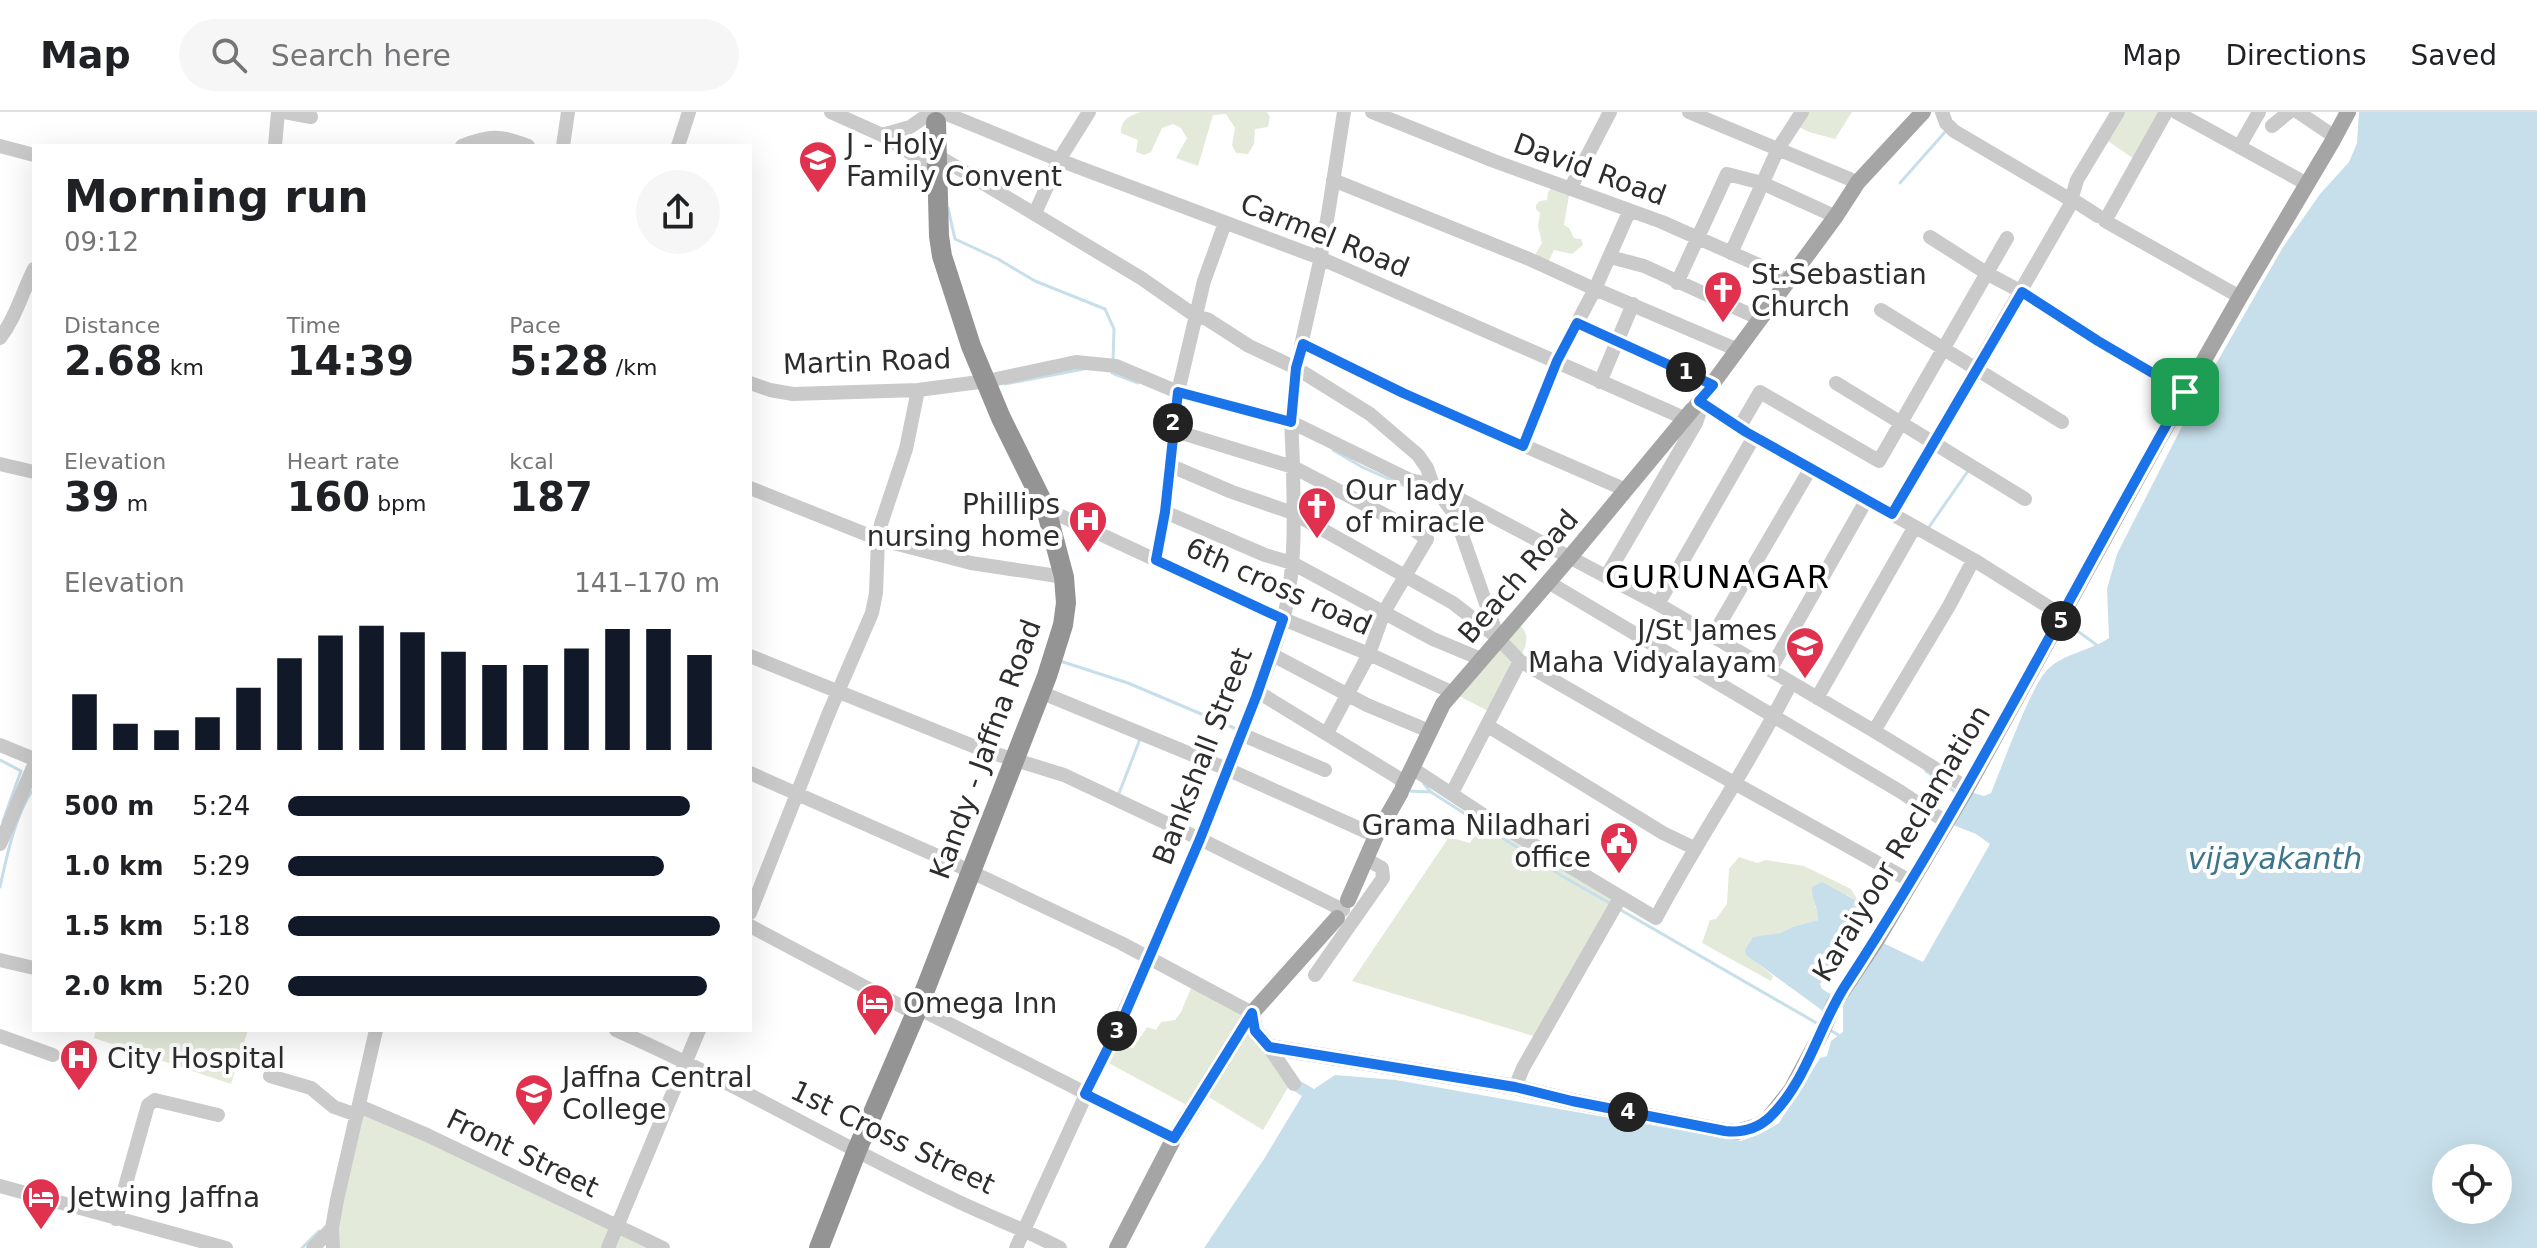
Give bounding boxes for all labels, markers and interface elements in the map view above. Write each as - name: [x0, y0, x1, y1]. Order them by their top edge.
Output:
- search box: [179, 19, 739, 91]
- text: Map: [40, 33, 131, 77]
- icon: search: [207, 33, 251, 77]
- text: Search here: [271, 38, 451, 73]
- text: Map: [2122, 39, 2181, 72]
- text: Directions: [2225, 39, 2366, 72]
- text: Saved: [2410, 39, 2497, 72]
- street label: David Road: [1509, 127, 1671, 212]
- place label: J - Holy Family Convent: [844, 128, 1062, 193]
- school or university icon: J - Holy Family Convent: [797, 139, 839, 194]
- button: share: [636, 170, 720, 254]
- text: Morning run: [64, 171, 369, 222]
- street label: Carmel Road: [1236, 187, 1414, 284]
- text: 09:12: [64, 227, 139, 257]
- place label: St.Sebastian Church: [1751, 258, 1927, 323]
- church icon: St.Sebastian Church: [1702, 269, 1744, 324]
- text: Distance: [64, 313, 160, 338]
- text: Time: [287, 313, 341, 338]
- text: Pace: [509, 313, 561, 338]
- text: 2.68: [64, 338, 163, 384]
- text: 14:39: [287, 338, 414, 384]
- text: 5:28: [509, 338, 609, 384]
- street label: Martin Road: [782, 342, 952, 381]
- pin: 1: [1666, 352, 1706, 392]
- text: km: [163, 355, 204, 380]
- text: /km: [609, 355, 657, 380]
- pin: [2151, 358, 2219, 426]
- text: 1: [1678, 359, 1694, 384]
- icon: arrive: [2163, 370, 2207, 414]
- pin: 2: [1153, 403, 1193, 443]
- text: 2: [1165, 410, 1181, 435]
- text: Elevation: [64, 449, 166, 474]
- text: Heart rate: [287, 449, 400, 474]
- text: kcal: [509, 449, 554, 474]
- text: 39: [64, 474, 120, 520]
- text: 160: [287, 474, 370, 520]
- text: 187: [509, 474, 593, 520]
- place label: Our lady of miracle: [1345, 474, 1485, 539]
- church icon: Our lady of miracle: [1296, 485, 1338, 540]
- place label: Phillips nursing home: [867, 488, 1060, 553]
- text: m: [120, 491, 148, 516]
- text: bpm: [370, 491, 427, 516]
- hospital icon: Phillips nursing home: [1067, 499, 1109, 554]
- street label: Beach Road: [1452, 503, 1585, 650]
- street label: 6th cross road: [1181, 531, 1377, 642]
- district label: GURUNAGAR: [1605, 558, 1831, 596]
- text: Elevation: [64, 568, 185, 598]
- text: 141–170 m: [574, 568, 720, 598]
- pin: 5: [2041, 601, 2081, 641]
- text: 5: [2053, 608, 2069, 633]
- place label: J/St James Maha Vidyalayam: [1528, 614, 1777, 679]
- street label: Kandy - Jaffna Road: [923, 615, 1048, 883]
- school or university icon: J/St James Maha Vidyalayam: [1784, 625, 1826, 680]
- street label: Bankshall Street: [1146, 643, 1259, 869]
- street label: Karaiyoor Reclamation: [1806, 699, 1997, 987]
- text: 500 m: [64, 791, 154, 821]
- text: 5:24: [192, 791, 250, 821]
- place label: Grama Niladhari office: [1362, 809, 1591, 874]
- public building icon: Grama Niladhari office: [1598, 820, 1640, 875]
- water label: vijayakanth: [2188, 841, 2362, 876]
- text: 1.0 km: [64, 851, 164, 881]
- text: 5:29: [192, 851, 250, 881]
- text: 1.5 km: [64, 911, 164, 941]
- text: 5:18: [192, 911, 250, 941]
- text: 2.0 km: [64, 971, 164, 1001]
- text: 5:20: [192, 971, 250, 1001]
- hotel icon: Omega Inn: [854, 982, 896, 1037]
- place label: Omega Inn: [903, 987, 1057, 1020]
- pin: 3: [1097, 1011, 1137, 1051]
- text: 3: [1109, 1018, 1125, 1043]
- hospital icon: City Hospital: [58, 1037, 100, 1092]
- place label: City Hospital: [107, 1042, 285, 1075]
- place label: Jaffna Central College: [560, 1061, 752, 1126]
- school or university icon: Jaffna Central College: [513, 1072, 555, 1127]
- street label: 1st Cross Street: [785, 1074, 1000, 1201]
- pin: 4: [1608, 1092, 1648, 1132]
- text: 4: [1620, 1099, 1636, 1124]
- street label: Front Street: [441, 1102, 604, 1204]
- map controls: [2432, 1144, 2512, 1224]
- button: locate: [2432, 1144, 2512, 1224]
- hotel icon: Jetwing Jaffna: [20, 1176, 62, 1231]
- place label: Jetwing Jaffna: [67, 1181, 260, 1214]

